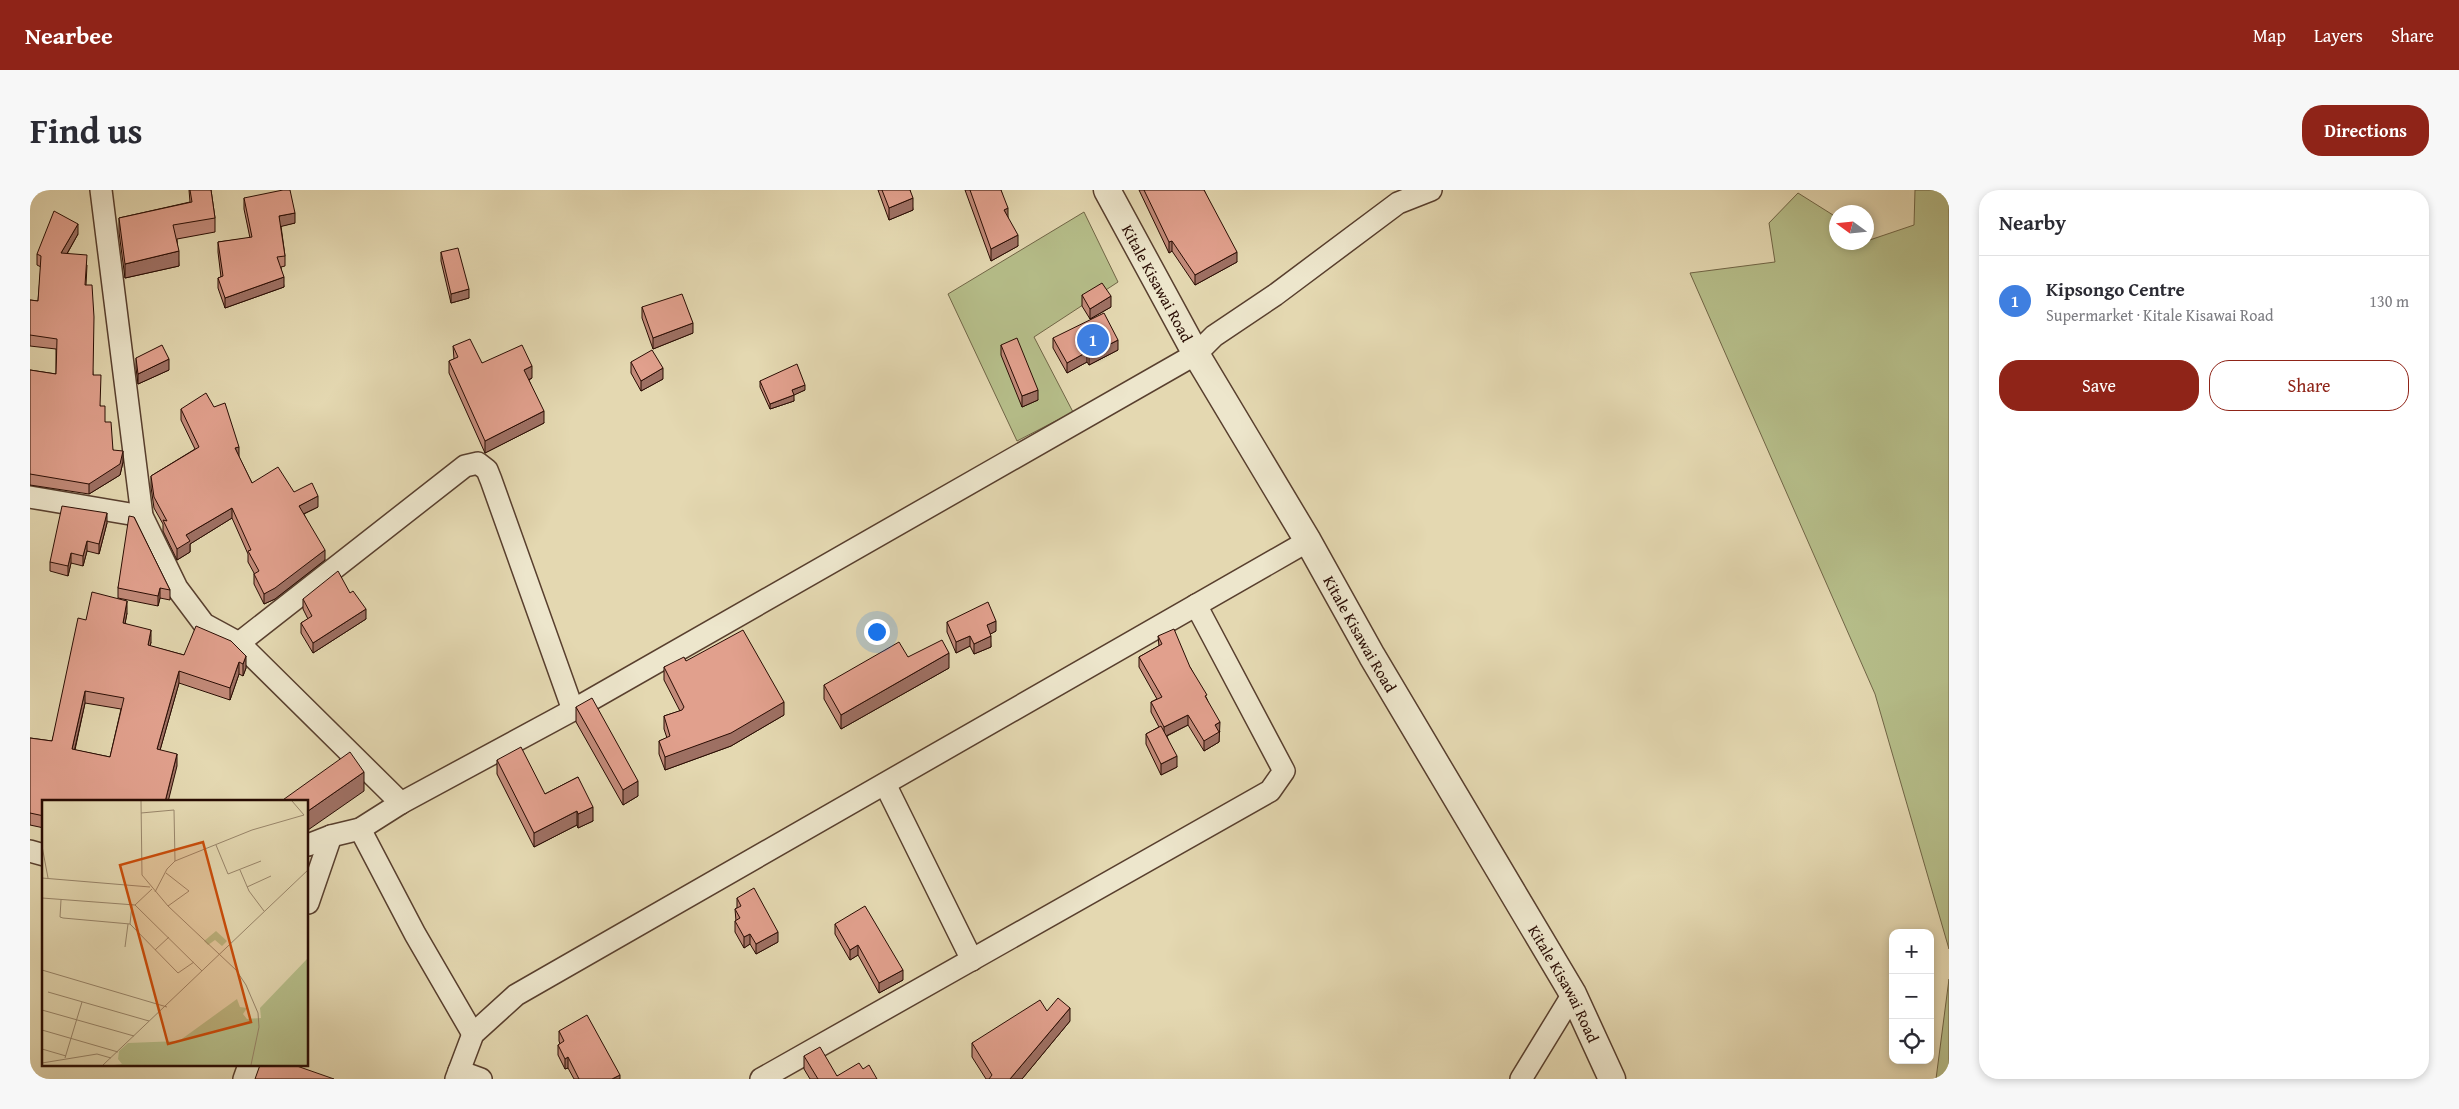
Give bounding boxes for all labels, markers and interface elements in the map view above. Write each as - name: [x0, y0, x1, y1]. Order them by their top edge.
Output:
- text: Nearbee: [25, 18, 113, 53]
- text: Map: [2253, 22, 2286, 49]
- text: Layers: [2314, 22, 2363, 49]
- text: Share: [2391, 22, 2434, 49]
- text: Find us: [30, 105, 143, 156]
- button: Directions: [2302, 105, 2429, 156]
- north arrow: [1829, 205, 1874, 250]
- text: Nearby: [1999, 207, 2066, 238]
- street label: Kitale Kisawai Road: [1116, 220, 1199, 347]
- text: Kipsongo Centre: [2046, 275, 2185, 303]
- text: 1: [2011, 289, 2019, 313]
- text: 130 m: [2369, 289, 2409, 313]
- text: Supermarket · Kitale Kisawai Road: [2046, 303, 2274, 327]
- pin: 1: [1077, 321, 1109, 359]
- button: Save: [1999, 360, 2199, 411]
- button: Share: [2209, 360, 2409, 411]
- street label: Kitale Kisawai Road: [1318, 571, 1403, 697]
- your location: [864, 619, 890, 645]
- inset map: [42, 800, 309, 1066]
- street label: Kitale Kisawai Road: [1522, 920, 1606, 1047]
- map controls: [1889, 929, 1934, 1064]
- button: +: [1889, 929, 1934, 974]
- button: −: [1889, 974, 1934, 1019]
- button: locate: [1889, 1019, 1934, 1064]

